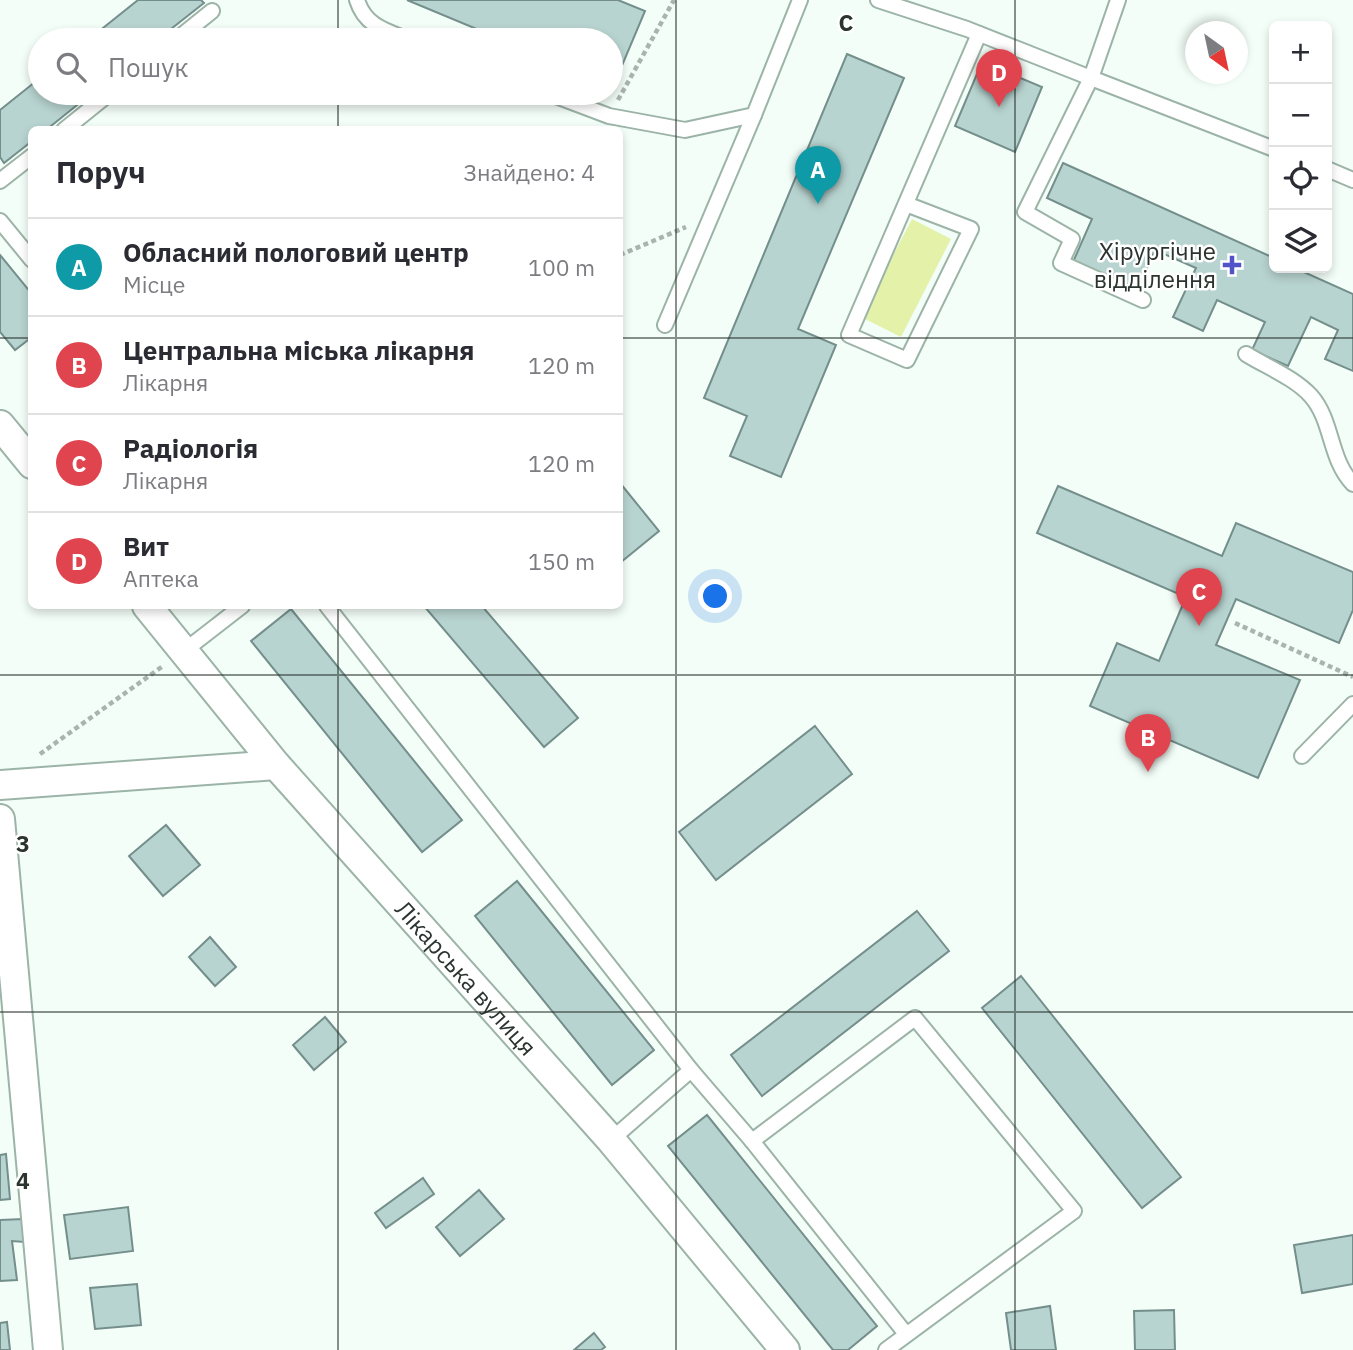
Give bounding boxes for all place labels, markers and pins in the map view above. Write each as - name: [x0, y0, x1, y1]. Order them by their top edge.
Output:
- pin: D: [976, 49, 1022, 107]
- pin: A: [795, 146, 841, 204]
- place label: Хірургічне відділення: [1094, 235, 1216, 295]
- marker: Хірургічне відділення: [1222, 255, 1242, 275]
- pin: C: [1176, 568, 1222, 626]
- pin: B: [1125, 714, 1171, 772]

